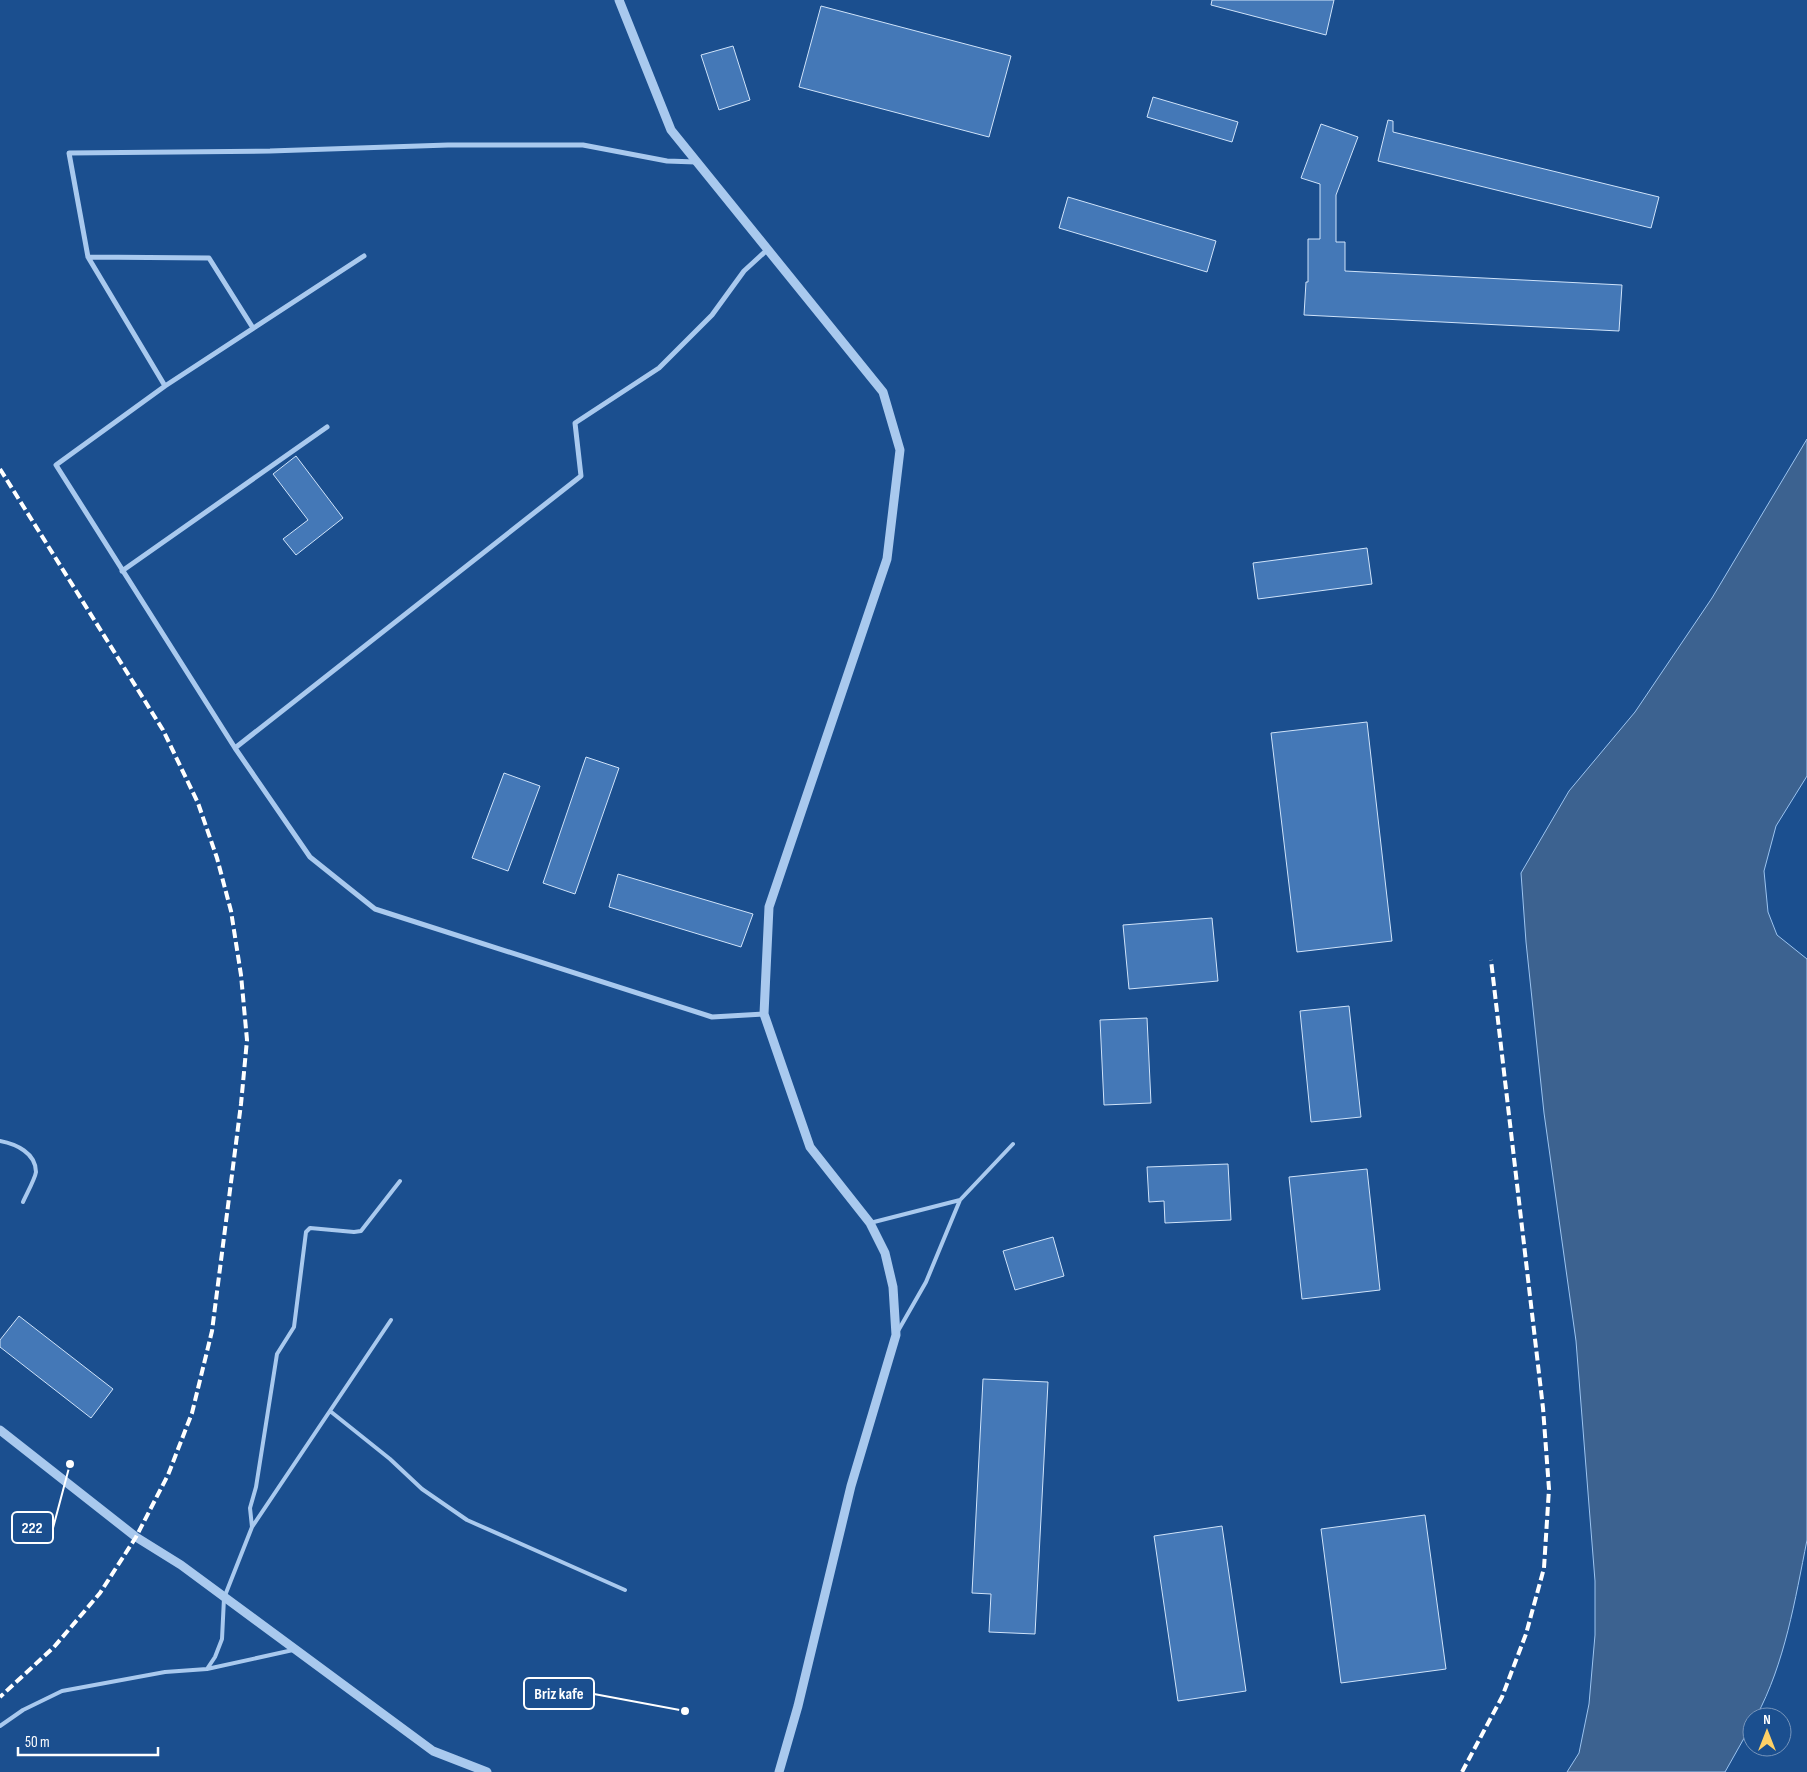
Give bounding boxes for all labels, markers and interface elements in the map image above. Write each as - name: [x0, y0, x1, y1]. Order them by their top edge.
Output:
- callout: 222: [12, 1512, 53, 1543]
- text: 222: [21, 1519, 43, 1538]
- callout: Briz kafe: [524, 1678, 594, 1709]
- text: Briz kafe: [534, 1685, 584, 1704]
- north arrow: [1742, 1707, 1792, 1757]
- text: N: [1763, 1711, 1771, 1728]
- scale bar: [18, 1724, 158, 1756]
- text: 50 m: [25, 1733, 50, 1752]

